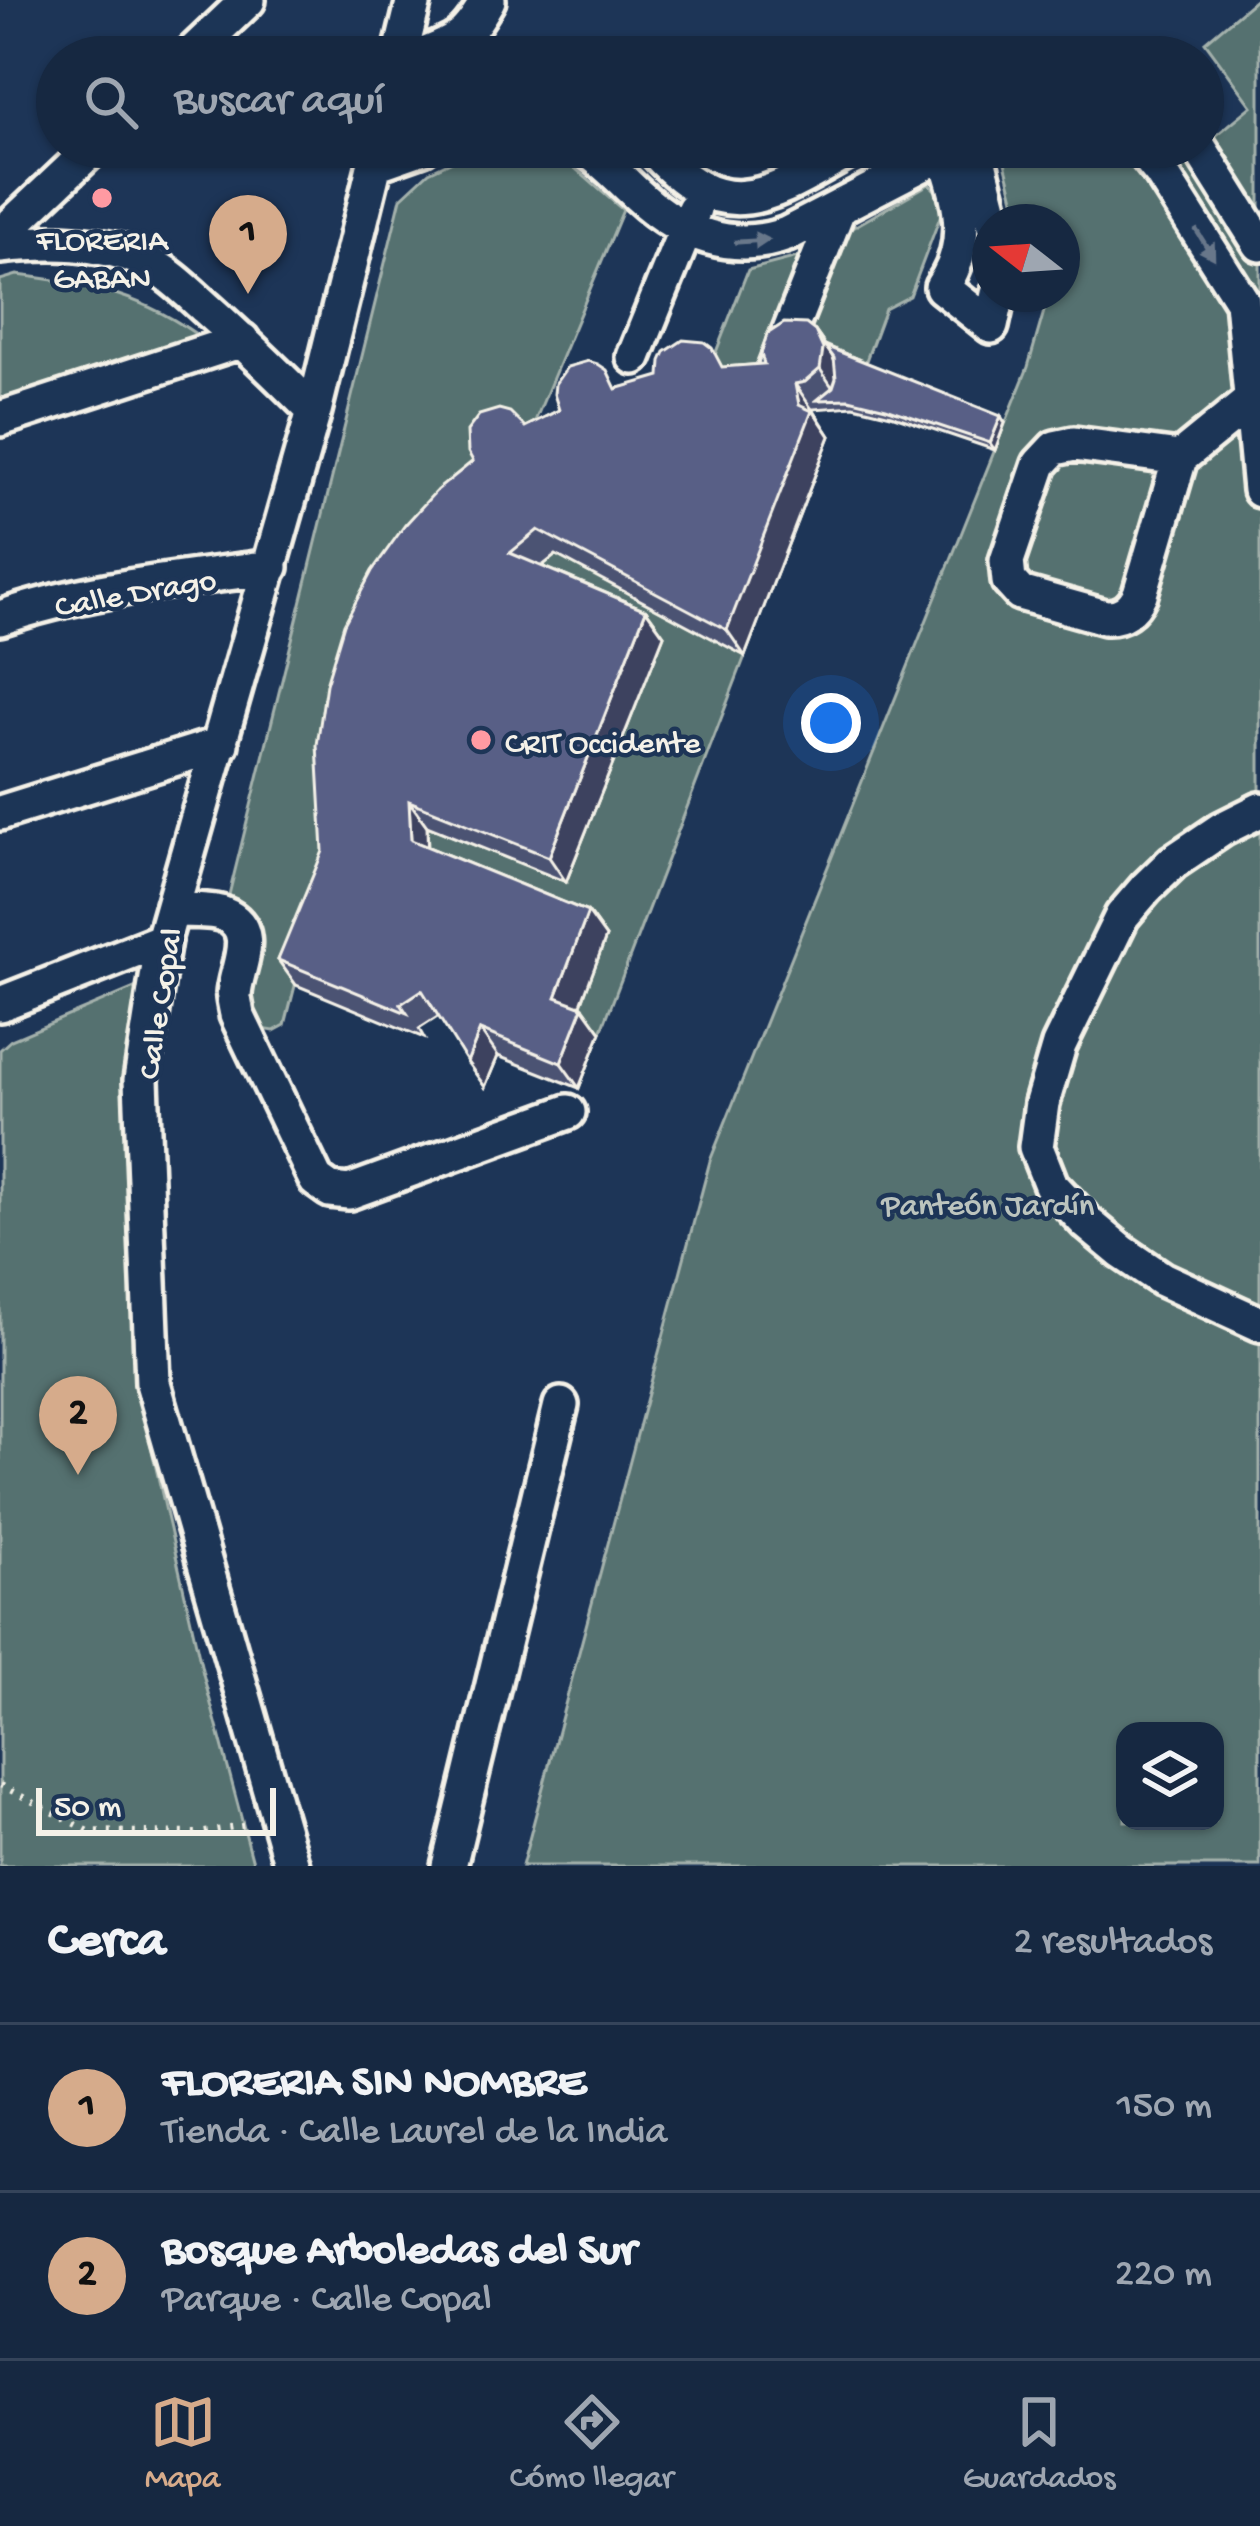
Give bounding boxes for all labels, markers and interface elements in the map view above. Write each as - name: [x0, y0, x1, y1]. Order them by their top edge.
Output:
- search box: [36, 36, 1224, 168]
- icon: search: [78, 69, 144, 135]
- text: Buscar aquí: [174, 76, 384, 129]
- marker: FLORERIA GABAN: [89, 185, 115, 211]
- pin: 1: [209, 195, 287, 294]
- north arrow: [972, 204, 1080, 312]
- place label: FLORERIA GABAN: [35, 224, 169, 300]
- one-way arrow: [1194, 228, 1216, 260]
- one-way arrow: [734, 232, 771, 251]
- street label: Calle Drago: [52, 563, 220, 629]
- your location: [801, 693, 861, 753]
- marker: CRIT Occidente: [468, 727, 494, 753]
- place label: CRIT Occidente: [505, 727, 702, 765]
- street label: Calle Copal: [132, 926, 194, 1082]
- park label: Panteón Jardín: [881, 1189, 1095, 1227]
- pin: 2: [39, 1376, 117, 1475]
- map controls: [1116, 1722, 1224, 1830]
- button: layers: [1116, 1722, 1224, 1830]
- scale bar: [36, 1782, 276, 1835]
- text: 50 m: [54, 1790, 121, 1828]
- text: Cerca: [48, 1914, 166, 1974]
- text: 2 resultados: [1013, 1921, 1212, 1967]
- text: FLORERIA SIN NOMBRE: [162, 2058, 586, 2111]
- text: 1: [79, 2085, 95, 2131]
- text: 150 m: [1117, 2085, 1212, 2131]
- text: Tienda · Calle Laurel de la India: [162, 2111, 667, 2157]
- text: Bosque Arboledas del Sur: [162, 2226, 636, 2279]
- text: 2: [77, 2253, 97, 2299]
- text: 220 m: [1115, 2253, 1212, 2299]
- text: Parque · Calle Copal: [162, 2279, 492, 2325]
- tab: Mapa: [145, 2389, 220, 2499]
- tab: Cómo llegar: [510, 2389, 673, 2499]
- tab: Guardados: [963, 2389, 1115, 2499]

